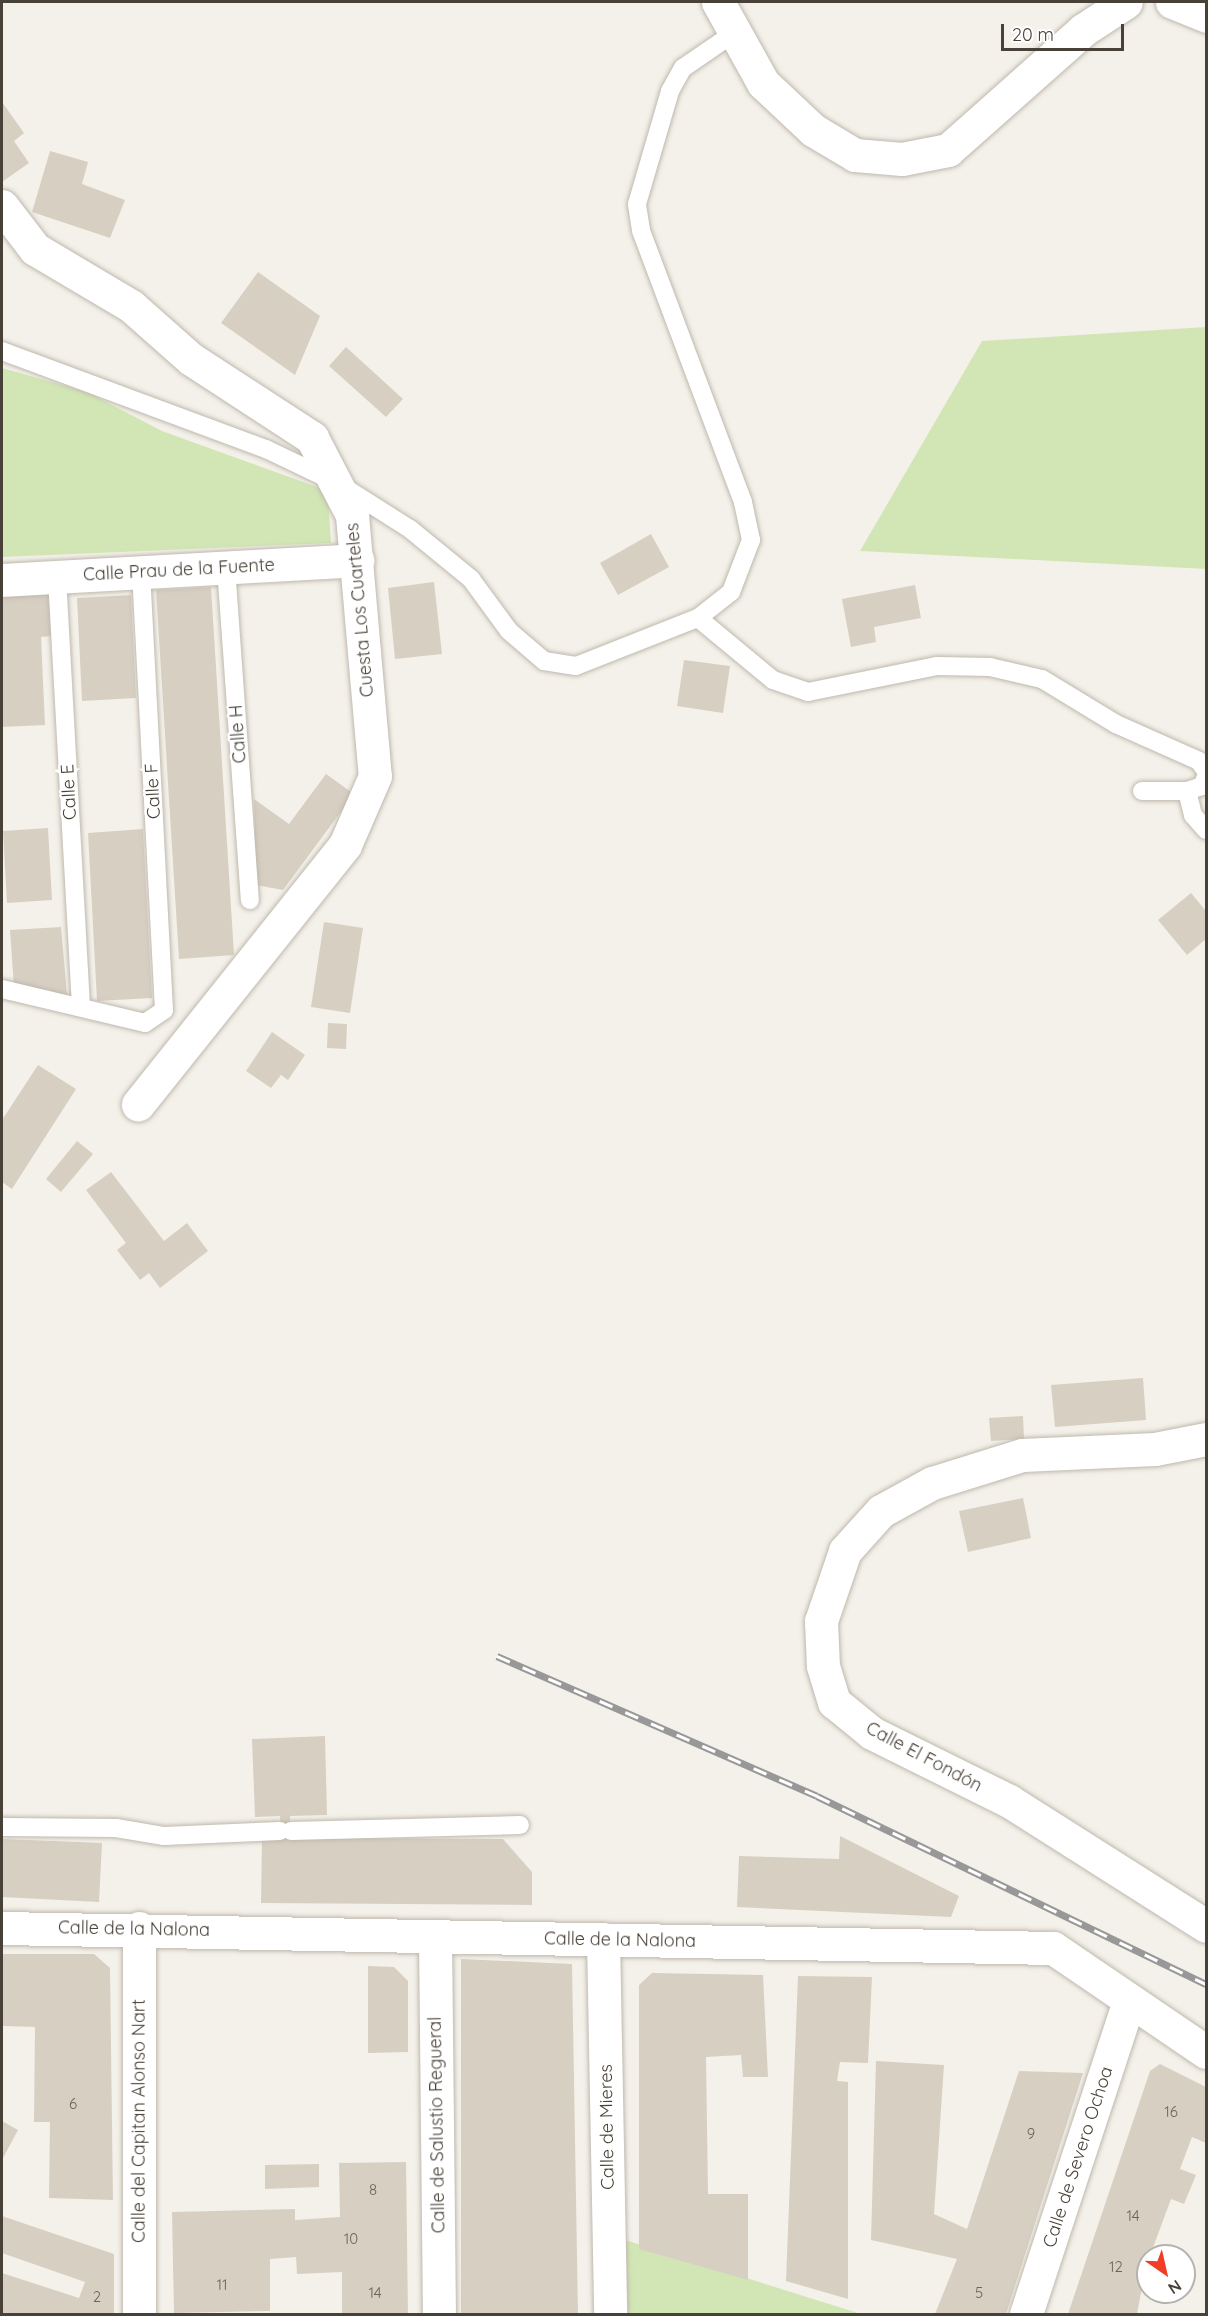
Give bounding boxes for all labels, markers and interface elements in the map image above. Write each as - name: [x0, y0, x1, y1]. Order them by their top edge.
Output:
- scale bar: [1004, 12, 1127, 50]
- text: 20 m: [1012, 23, 1054, 46]
- street label: Cuesta Los Cuarteles: [342, 522, 378, 698]
- street label: Calle Prau de la Fuente: [83, 554, 275, 586]
- street label: Calle H: [225, 704, 251, 764]
- street label: Calle F: [141, 762, 165, 820]
- street label: Calle E: [57, 763, 81, 821]
- street label: Calle El Fondón: [862, 1717, 986, 1797]
- street label: Calle de la Nalona: [58, 1917, 210, 1941]
- street label: Calle de la Nalona: [544, 1928, 696, 1952]
- street label: Calle del Capitan Alonso Nart: [128, 1999, 150, 2243]
- street label: Calle de Salustio Regueral: [424, 2017, 450, 2233]
- street label: Calle de Mieres: [595, 2064, 619, 2190]
- street label: Calle de Severo Ochoa: [1038, 2064, 1118, 2250]
- house number: 6: [69, 2095, 77, 2113]
- house number: 16: [1164, 2103, 1178, 2121]
- house number: 9: [1027, 2125, 1035, 2143]
- house number: 8: [369, 2181, 377, 2199]
- house number: 14: [1126, 2207, 1140, 2225]
- house number: 10: [344, 2230, 358, 2248]
- north arrow: [1136, 2244, 1196, 2304]
- house number: 12: [1109, 2258, 1123, 2276]
- house number: 11: [216, 2276, 228, 2294]
- text: N: [1164, 2276, 1185, 2299]
- house number: 14: [368, 2284, 382, 2302]
- house number: 5: [975, 2284, 983, 2302]
- house number: 2: [93, 2288, 101, 2306]

